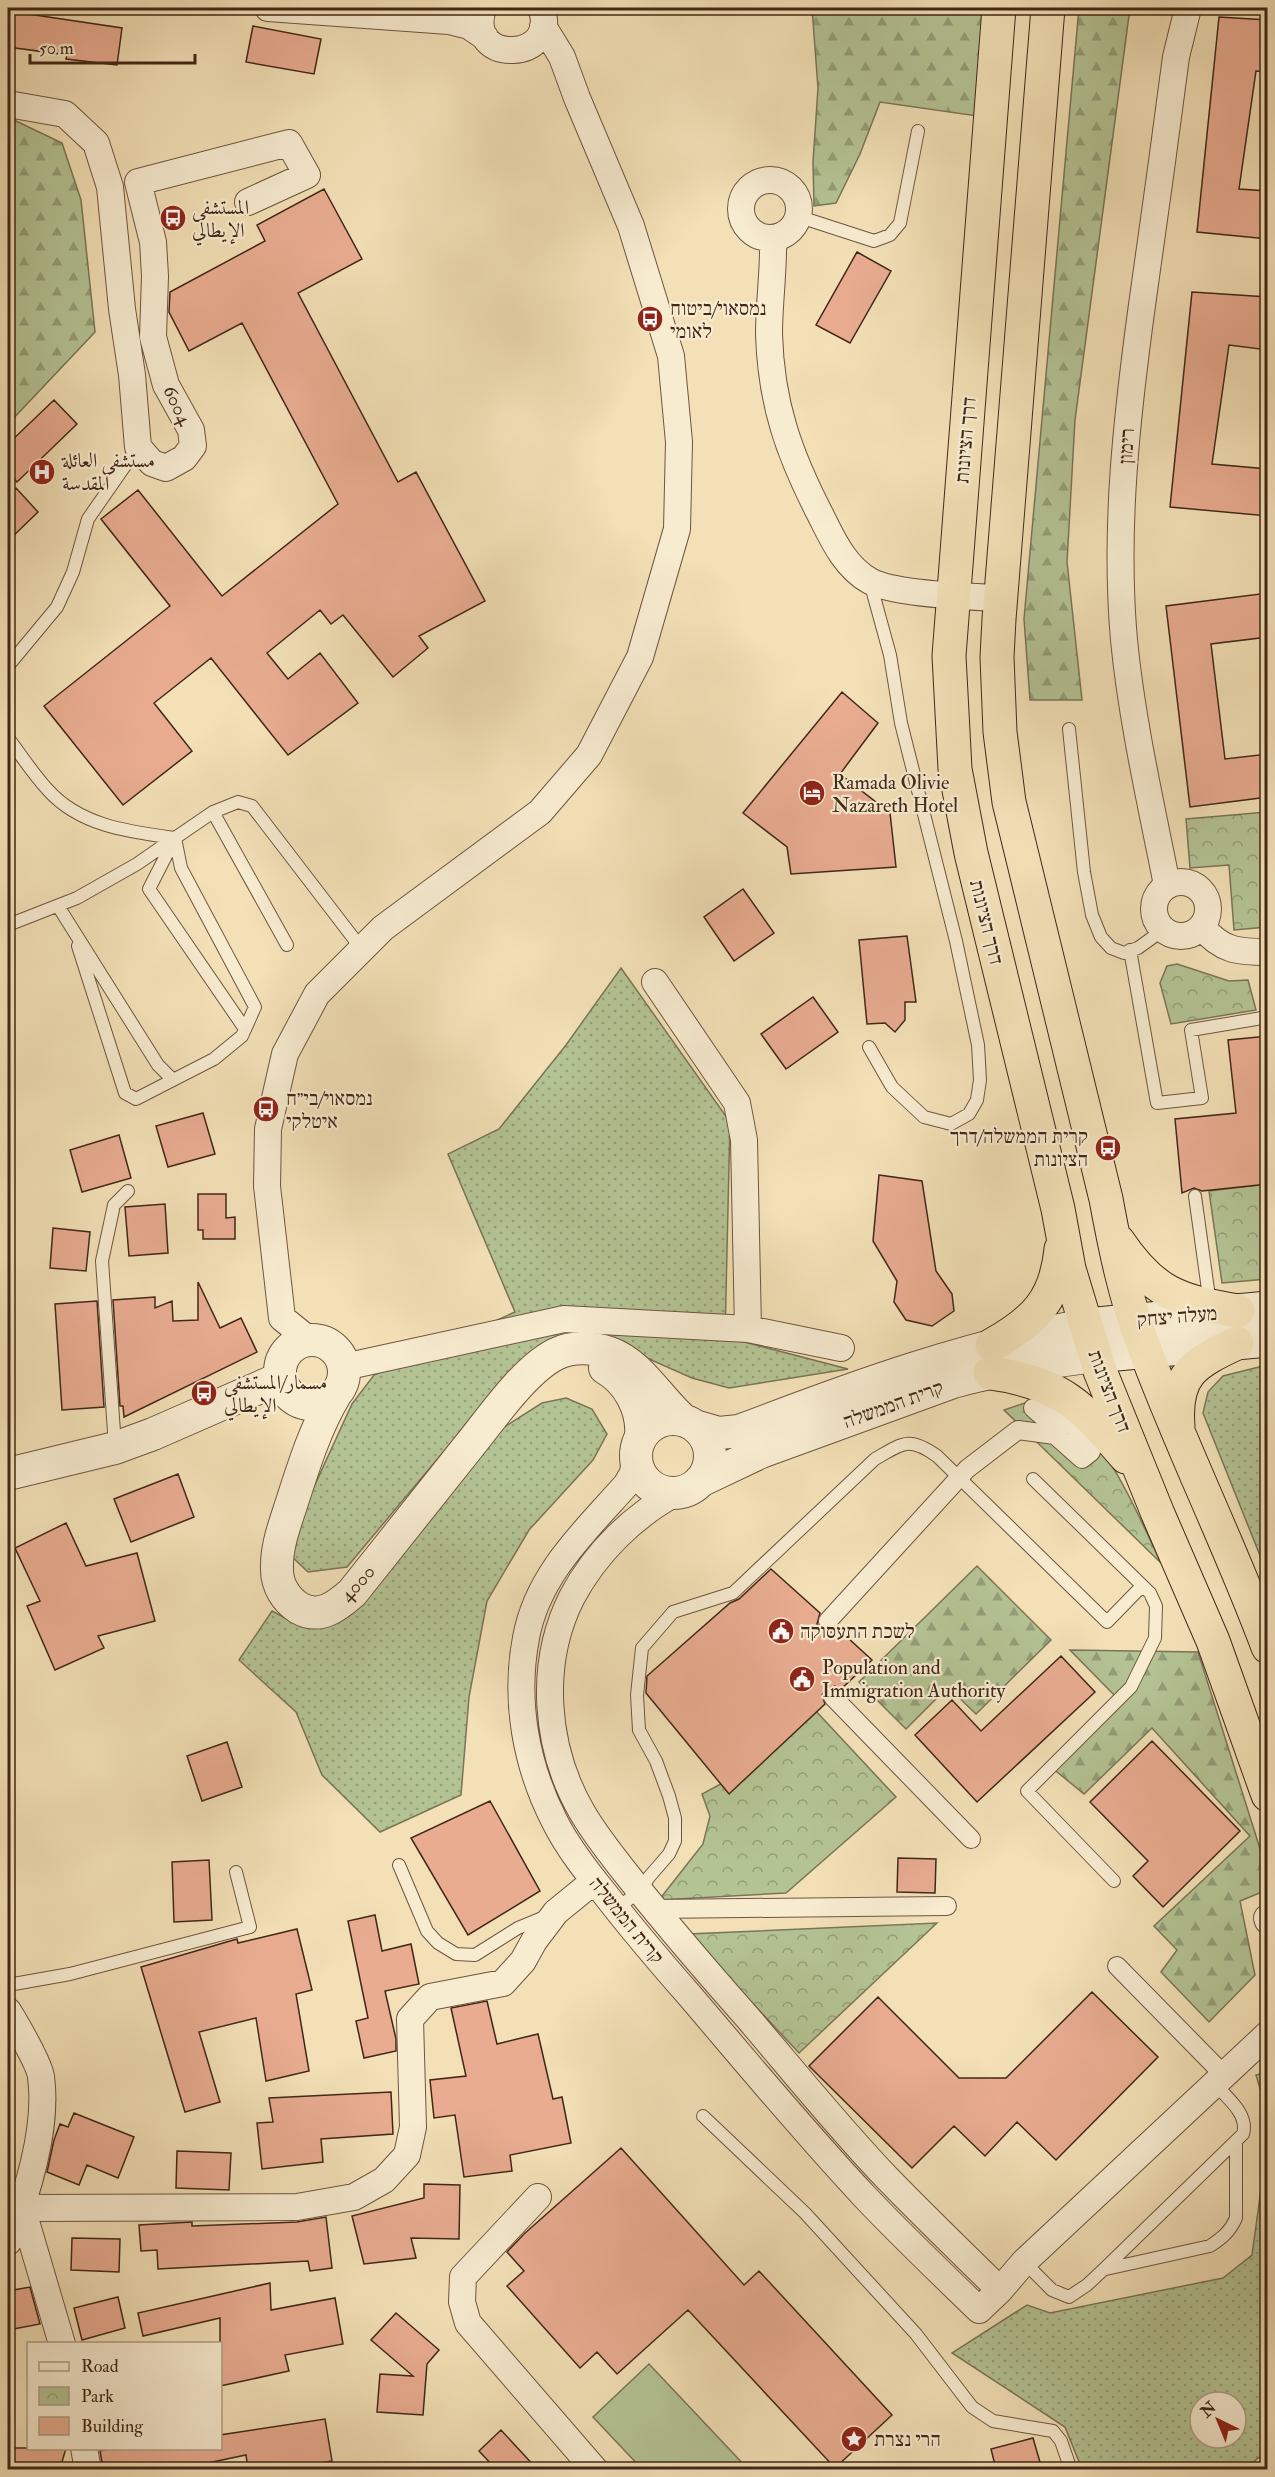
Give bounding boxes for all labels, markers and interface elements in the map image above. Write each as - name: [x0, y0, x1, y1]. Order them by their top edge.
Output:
- scale bar: [30, 27, 195, 65]
- text: 50 m: [39, 37, 74, 60]
- place label: المستشفى الإيطالي: [192, 195, 249, 246]
- bus stop icon: المستشفى الإيطالي: [158, 203, 188, 233]
- place label: נמסאוי/ביטוח לאומי: [670, 296, 766, 344]
- bus stop icon: נמסאוי/ביטוח לאומי: [635, 304, 665, 334]
- street label: 6004: [157, 381, 198, 430]
- street label: דרך הציונות: [949, 396, 982, 484]
- street label: רימון: [1113, 427, 1140, 465]
- place label: مستشفى العائلة المقدسة: [61, 448, 155, 496]
- hospital icon: مستشفى العائلة المقدسة: [27, 457, 57, 487]
- place label: Ramada Olivie Nazareth Hotel: [832, 770, 958, 818]
- hotel icon: Ramada Olivie Nazareth Hotel: [797, 778, 827, 808]
- street label: דרך הציונות: [964, 877, 1009, 967]
- place label: נמסאוי/בי״ח איטלקי: [286, 1086, 373, 1134]
- bus stop icon: נמסאוי/בי״ח איטלקי: [251, 1094, 281, 1124]
- place label: קרית הממשלה/דרך הציונות: [950, 1124, 1088, 1172]
- bus stop icon: קרית הממשלה/דרך הציונות: [1093, 1133, 1123, 1163]
- street label: מעלה יצחק: [1136, 1301, 1218, 1332]
- street label: דרך הציונות: [1082, 1346, 1137, 1436]
- place label: مسمار/المستشفى الإيطالي: [224, 1370, 327, 1421]
- street label: קרית הממשלה: [840, 1375, 947, 1434]
- bus stop icon: مسمار/المستشفى الإيطالي: [189, 1378, 219, 1408]
- street label: 4000: [334, 1560, 381, 1607]
- public building icon: לשכת התעסוקה: [766, 1616, 796, 1646]
- place label: לשכת התעסוקה: [800, 1619, 915, 1644]
- place label: Population and Immigration Authority: [822, 1655, 1006, 1703]
- public building icon: Population and Immigration Authority: [787, 1664, 817, 1694]
- street label: קרית הממשלה: [584, 1872, 669, 1969]
- legend: [27, 2342, 222, 2450]
- text: Road: [81, 2355, 119, 2378]
- text: Park: [81, 2385, 114, 2408]
- north arrow: [1188, 2390, 1248, 2450]
- text: N: [1196, 2397, 1221, 2423]
- text: Building: [81, 2415, 144, 2438]
- place icon: הרי נצרת: [839, 2424, 869, 2454]
- place label: הרי נצרת: [874, 2427, 941, 2452]

